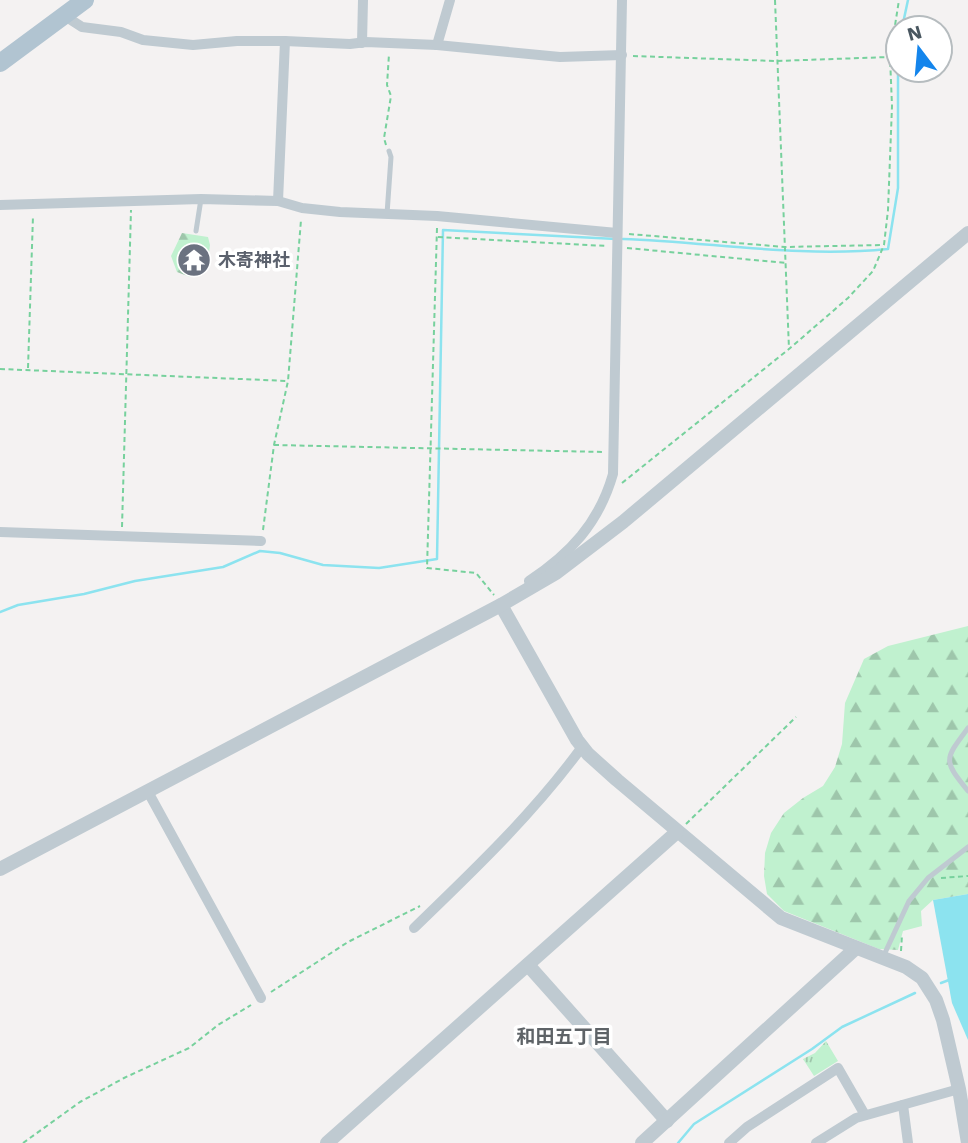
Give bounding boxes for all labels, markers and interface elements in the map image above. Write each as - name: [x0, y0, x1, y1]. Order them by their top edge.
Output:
- north arrow: [884, 14, 954, 84]
- text: N: [905, 20, 924, 46]
- temple icon: 木寄神社: [175, 241, 213, 279]
- place label: 木寄神社: [218, 249, 290, 270]
- district label: 和田五丁目: [516, 1025, 612, 1048]

